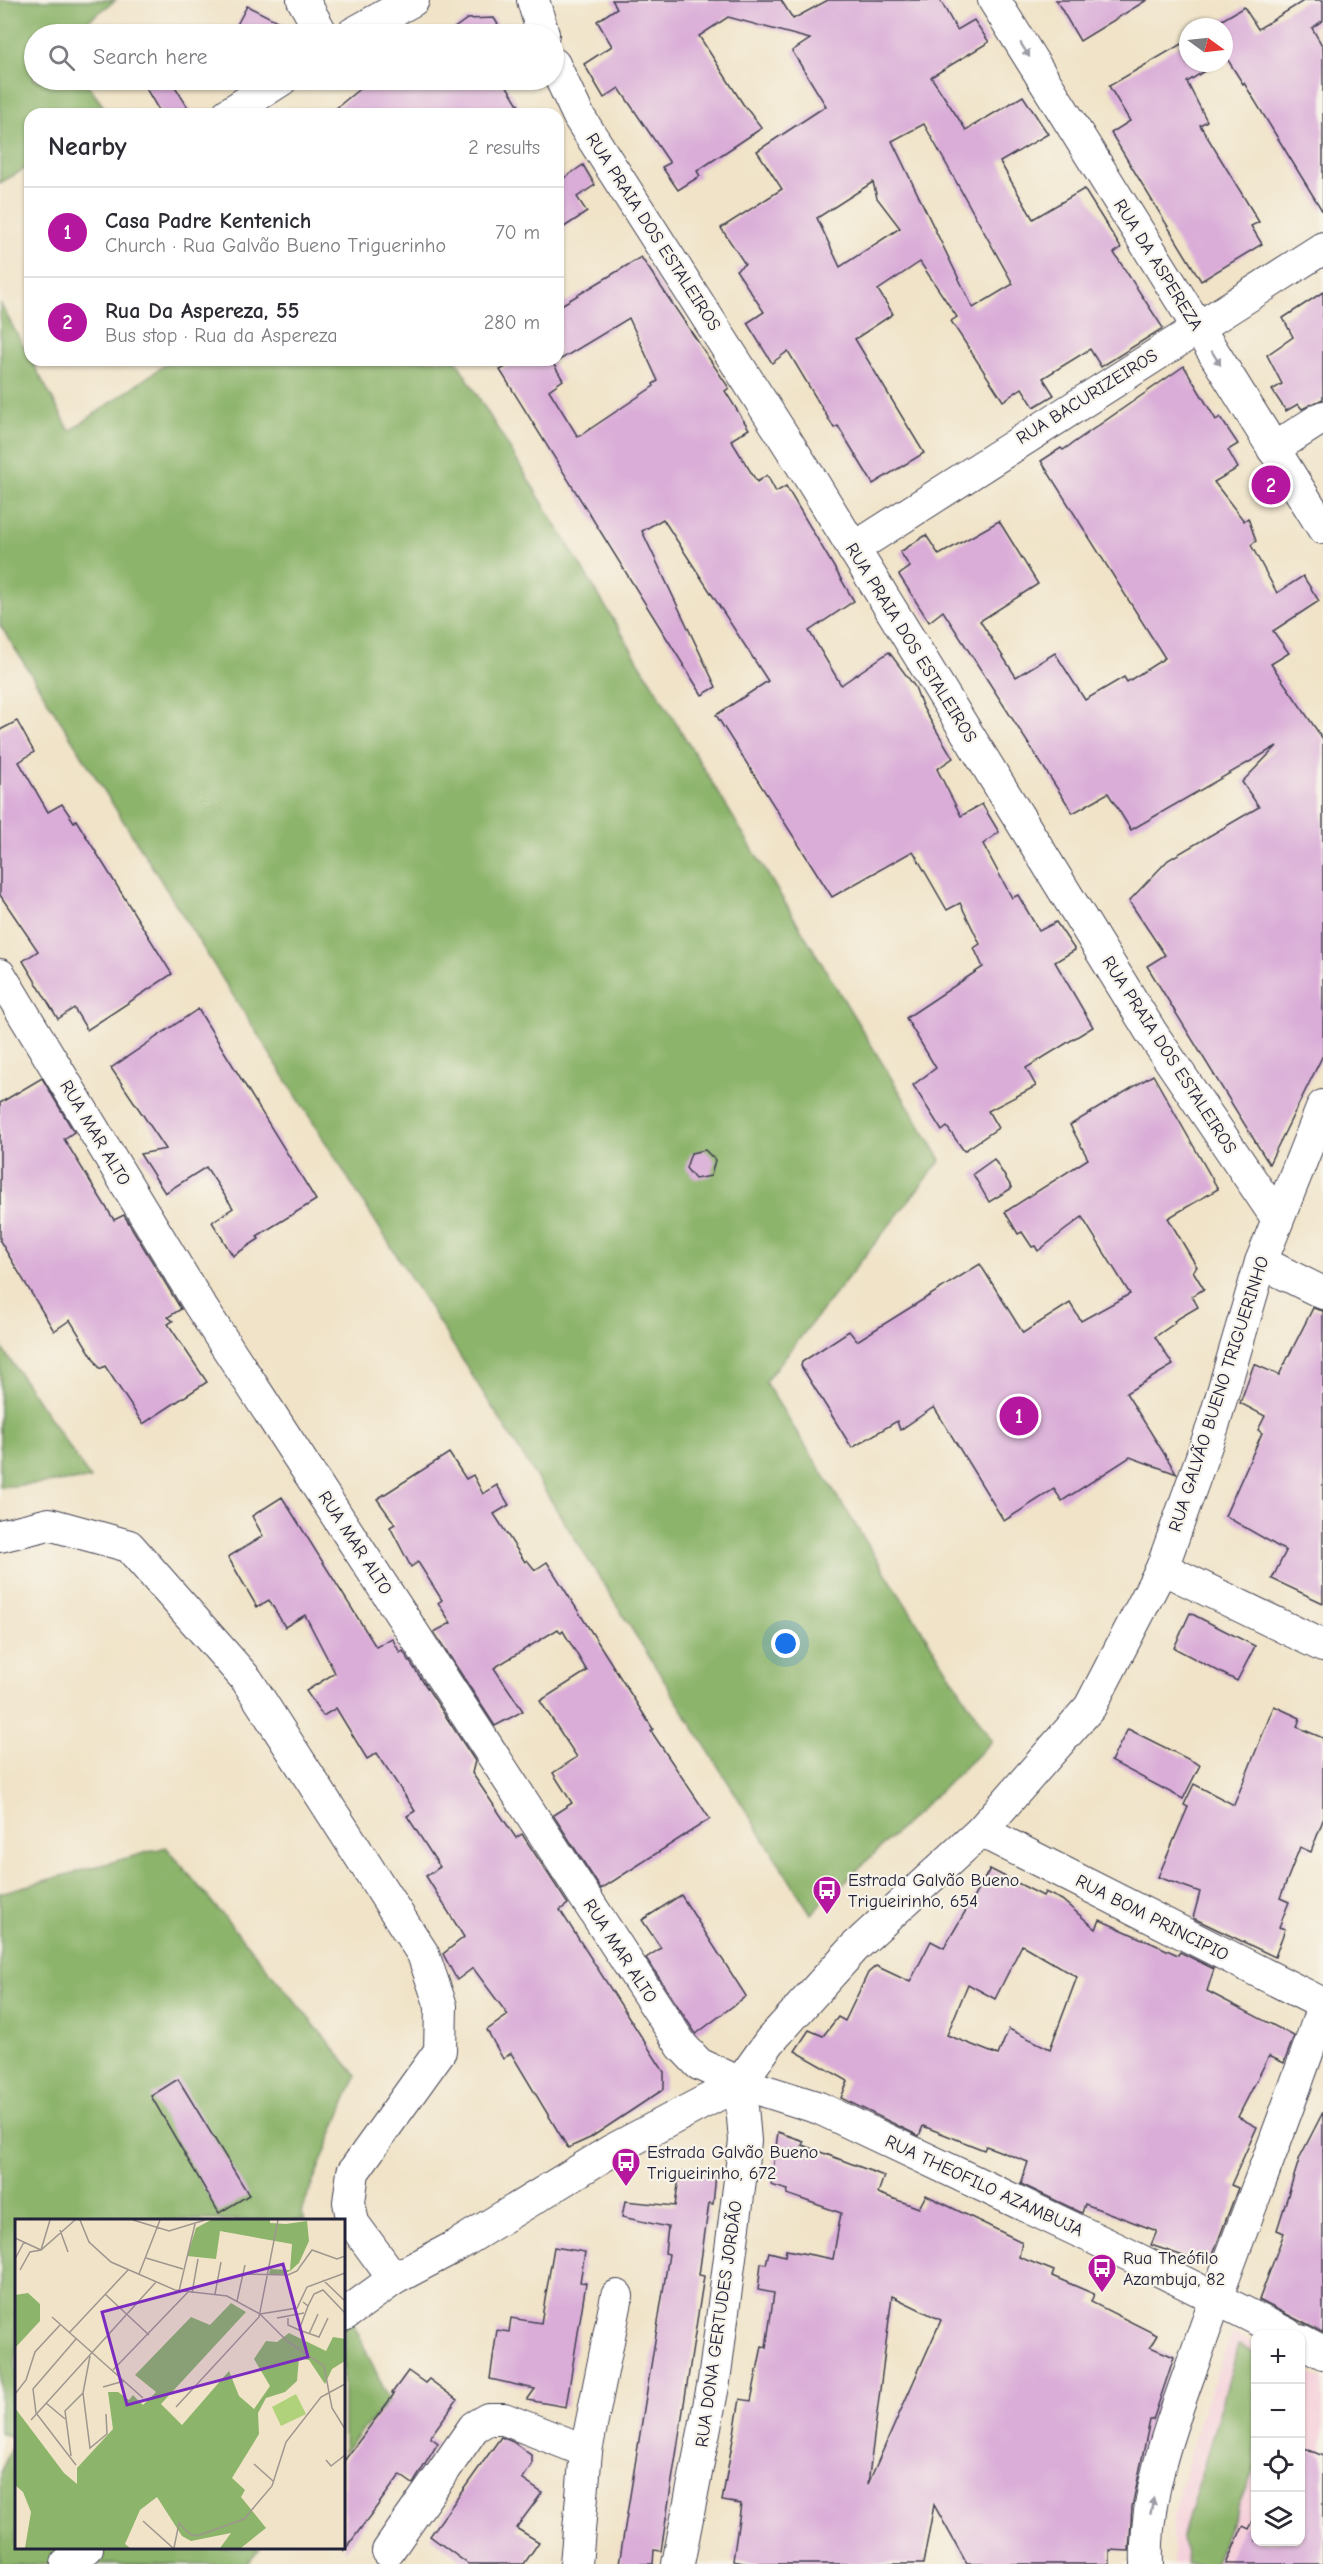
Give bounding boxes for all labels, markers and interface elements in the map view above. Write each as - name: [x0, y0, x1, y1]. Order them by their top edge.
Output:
- north arrow: [1179, 18, 1233, 72]
- search box: [24, 24, 564, 90]
- icon: search: [45, 41, 78, 74]
- one-way arrow: [1019, 42, 1030, 58]
- text: Search here: [93, 44, 208, 70]
- street label: RUA PRAIA DOS ESTALEIROS: [581, 129, 725, 335]
- text: Nearby: [48, 132, 127, 162]
- text: 2 results: [468, 136, 540, 159]
- street label: RUA DA ASPEREZA: [1109, 195, 1207, 335]
- text: Casa Padre Kentenich: [105, 208, 311, 234]
- text: 1: [64, 221, 71, 244]
- text: 70 m: [495, 221, 540, 244]
- text: Church · Rua Galvão Bueno Triguerinho: [105, 234, 446, 257]
- text: Rua Da Aspereza, 55: [105, 298, 299, 324]
- text: 2: [63, 311, 72, 334]
- text: 280 m: [484, 311, 540, 334]
- text: Bus stop · Rua da Aspereza: [105, 324, 338, 347]
- street label: RUA BACURIZEIROS: [1012, 345, 1162, 449]
- one-way arrow: [1210, 350, 1221, 367]
- pin: 2: [1252, 462, 1290, 508]
- street label: RUA PRAIA DOS ESTALEIROS: [841, 539, 981, 747]
- street label: RUA PRAIA DOS ESTALEIROS: [1097, 952, 1241, 1158]
- street label: RUA MAR ALTO: [55, 1076, 135, 1190]
- street label: RUA GALVÃO BUENO TRIGUERINHO: [1164, 1253, 1274, 1535]
- pin: 1: [1000, 1394, 1038, 1438]
- street label: RUA MAR ALTO: [314, 1487, 396, 1599]
- your location: [771, 1629, 800, 1658]
- place label: Estrada Galvão Bueno Trigueirinho, 654: [848, 1870, 1019, 1912]
- street label: RUA BOM PRINCIPIO: [1072, 1870, 1232, 1966]
- bus stop icon: Estrada Galvão Bueno Trigueirinho, 654: [811, 1874, 843, 1916]
- street label: RUA MAR ALTO: [579, 1895, 661, 2007]
- street label: RUA THEOFILO AZAMBUJA: [882, 2131, 1086, 2241]
- place label: Estrada Galvão Bueno Trigueirinho, 672: [647, 2142, 818, 2184]
- bus stop icon: Estrada Galvão Bueno Trigueirinho, 672: [610, 2146, 642, 2188]
- street label: RUA DONA GERTUDES JORDÃO: [691, 2199, 747, 2449]
- inset map: [15, 2219, 345, 2549]
- place label: Rua Theófilo Azambuja, 82: [1123, 2248, 1225, 2290]
- bus stop icon: Rua Theófilo Azambuja, 82: [1086, 2252, 1118, 2294]
- map controls: [1251, 2330, 1305, 2546]
- button: +: [1251, 2330, 1305, 2384]
- button: −: [1251, 2384, 1305, 2438]
- button: locate: [1251, 2438, 1305, 2492]
- button: layers: [1251, 2492, 1305, 2546]
- one-way arrow: [1148, 2496, 1157, 2515]

